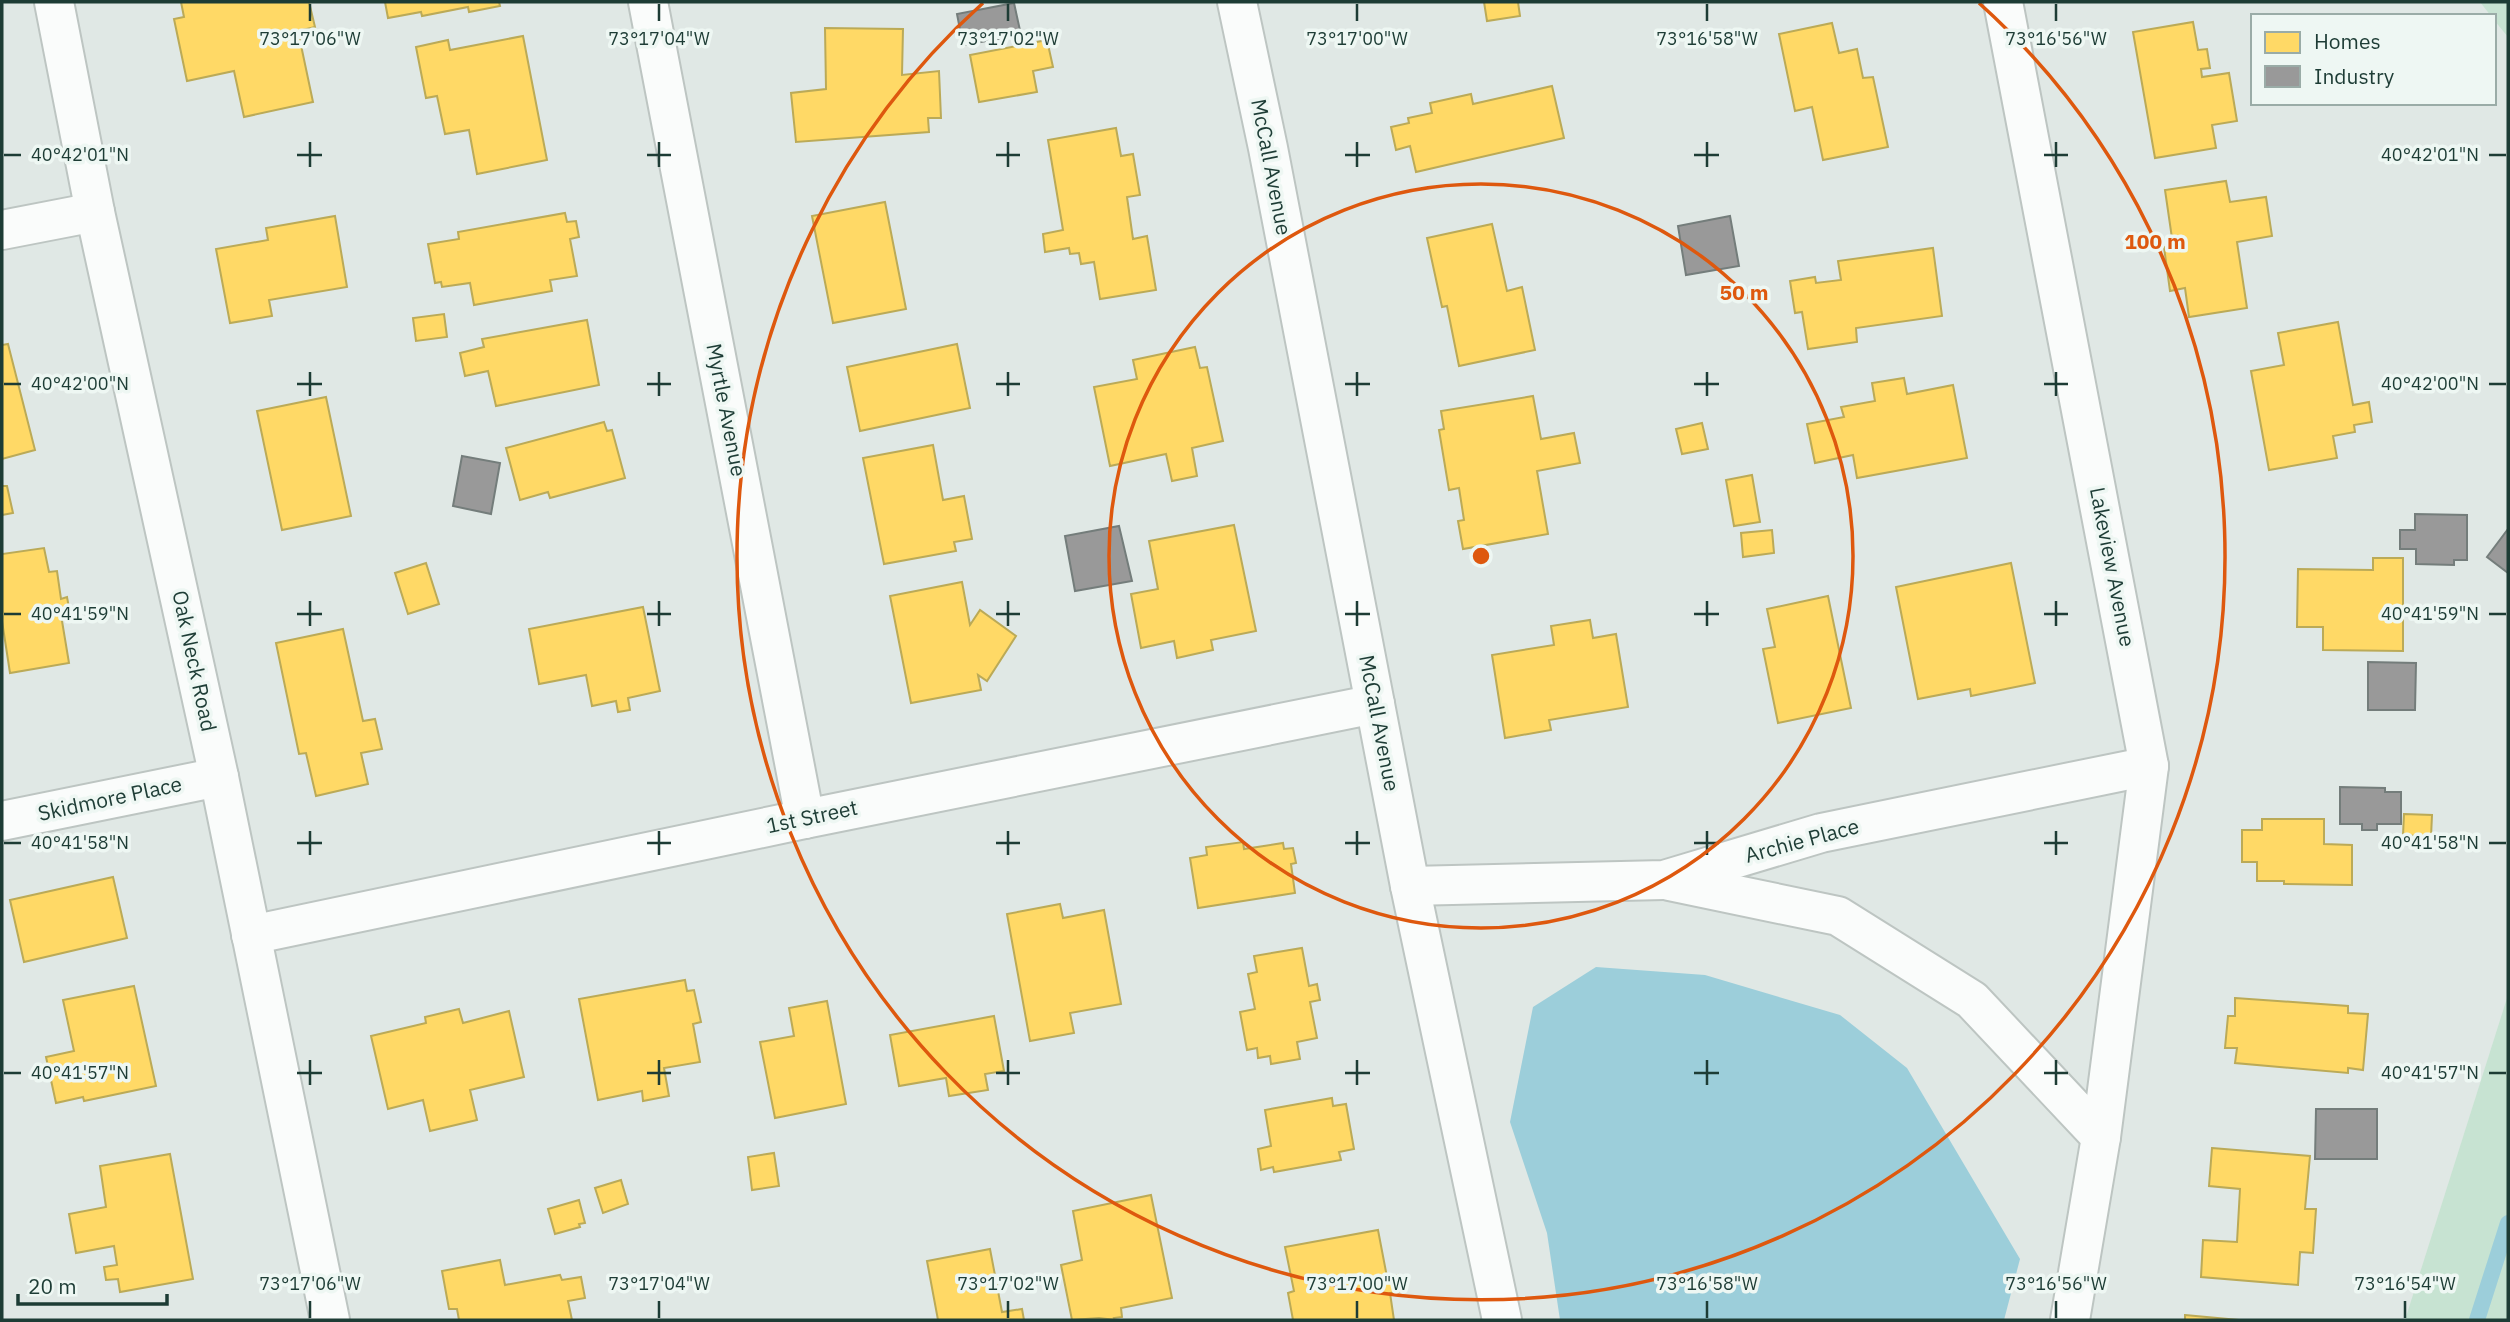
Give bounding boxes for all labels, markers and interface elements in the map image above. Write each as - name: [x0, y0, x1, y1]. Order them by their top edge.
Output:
- legend: [2251, 14, 2496, 105]
- text: 73°17'06"W: [259, 27, 361, 50]
- text: 73°17'04"W: [608, 27, 710, 50]
- text: 73°17'02"W: [957, 27, 1059, 50]
- text: 73°17'00"W: [1306, 27, 1408, 50]
- text: 73°16'58"W: [1656, 27, 1758, 50]
- text: 73°16'56"W: [2005, 27, 2107, 50]
- text: Homes: [2314, 27, 2381, 55]
- text: Industry: [2314, 62, 2395, 90]
- street label: McCall Avenue: [1245, 96, 1299, 237]
- text: 40°42'01"N: [31, 143, 129, 166]
- text: 40°42'01"N: [2381, 143, 2479, 166]
- text: 100 m: [2124, 227, 2186, 255]
- text: 50 m: [1720, 278, 1768, 306]
- street label: Myrtle Avenue: [700, 341, 754, 479]
- text: 40°42'00"N: [31, 372, 129, 395]
- text: 40°42'00"N: [2381, 372, 2479, 395]
- street label: Lakeview Avenue: [2084, 485, 2142, 649]
- centre of rings: [1469, 544, 1493, 568]
- street label: Oak Neck Road: [166, 588, 224, 734]
- text: 40°41'59"N: [31, 602, 129, 625]
- text: 40°41'59"N: [2381, 602, 2479, 625]
- street label: McCall Avenue: [1353, 652, 1407, 793]
- street label: Skidmore Place: [35, 769, 184, 827]
- street label: 1st Street: [764, 793, 860, 839]
- street label: Archie Place: [1742, 811, 1862, 869]
- text: 40°41'58"N: [31, 831, 129, 854]
- text: 40°41'58"N: [2381, 831, 2479, 854]
- text: 40°41'57"N: [31, 1061, 129, 1084]
- text: 40°41'57"N: [2381, 1061, 2479, 1084]
- scale bar: [18, 1262, 166, 1306]
- text: 20 m: [28, 1272, 77, 1300]
- text: 73°17'06"W: [259, 1272, 361, 1295]
- text: 73°17'04"W: [608, 1272, 710, 1295]
- text: 73°17'02"W: [957, 1272, 1059, 1295]
- text: 73°17'00"W: [1306, 1272, 1408, 1295]
- text: 73°16'58"W: [1656, 1272, 1758, 1295]
- text: 73°16'56"W: [2005, 1272, 2107, 1295]
- text: 73°16'54"W: [2354, 1272, 2456, 1295]

